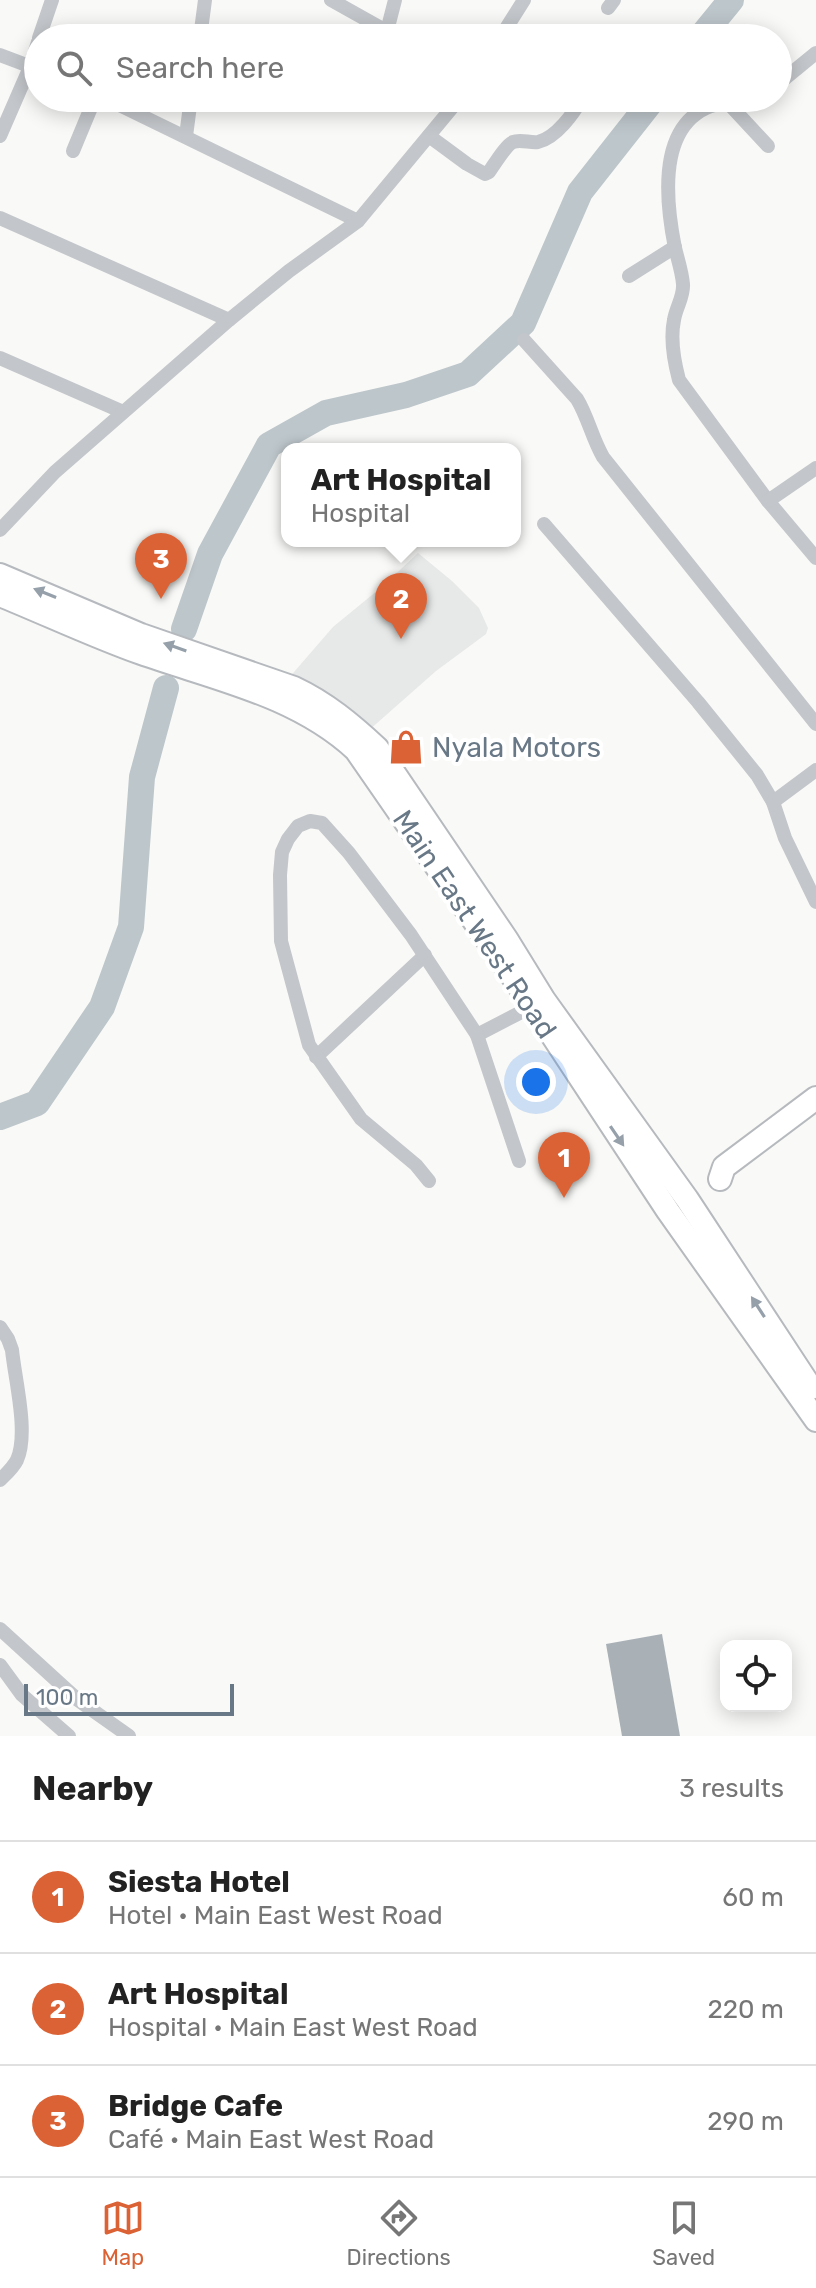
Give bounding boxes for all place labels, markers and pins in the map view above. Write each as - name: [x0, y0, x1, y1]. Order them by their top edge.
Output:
- pin: 3: [135, 533, 187, 599]
- pin: 2: [375, 573, 427, 639]
- shop icon: Nyala Motors: [387, 728, 425, 766]
- place label: Nyala Motors: [432, 731, 601, 764]
- pin: 1: [538, 1132, 590, 1198]

